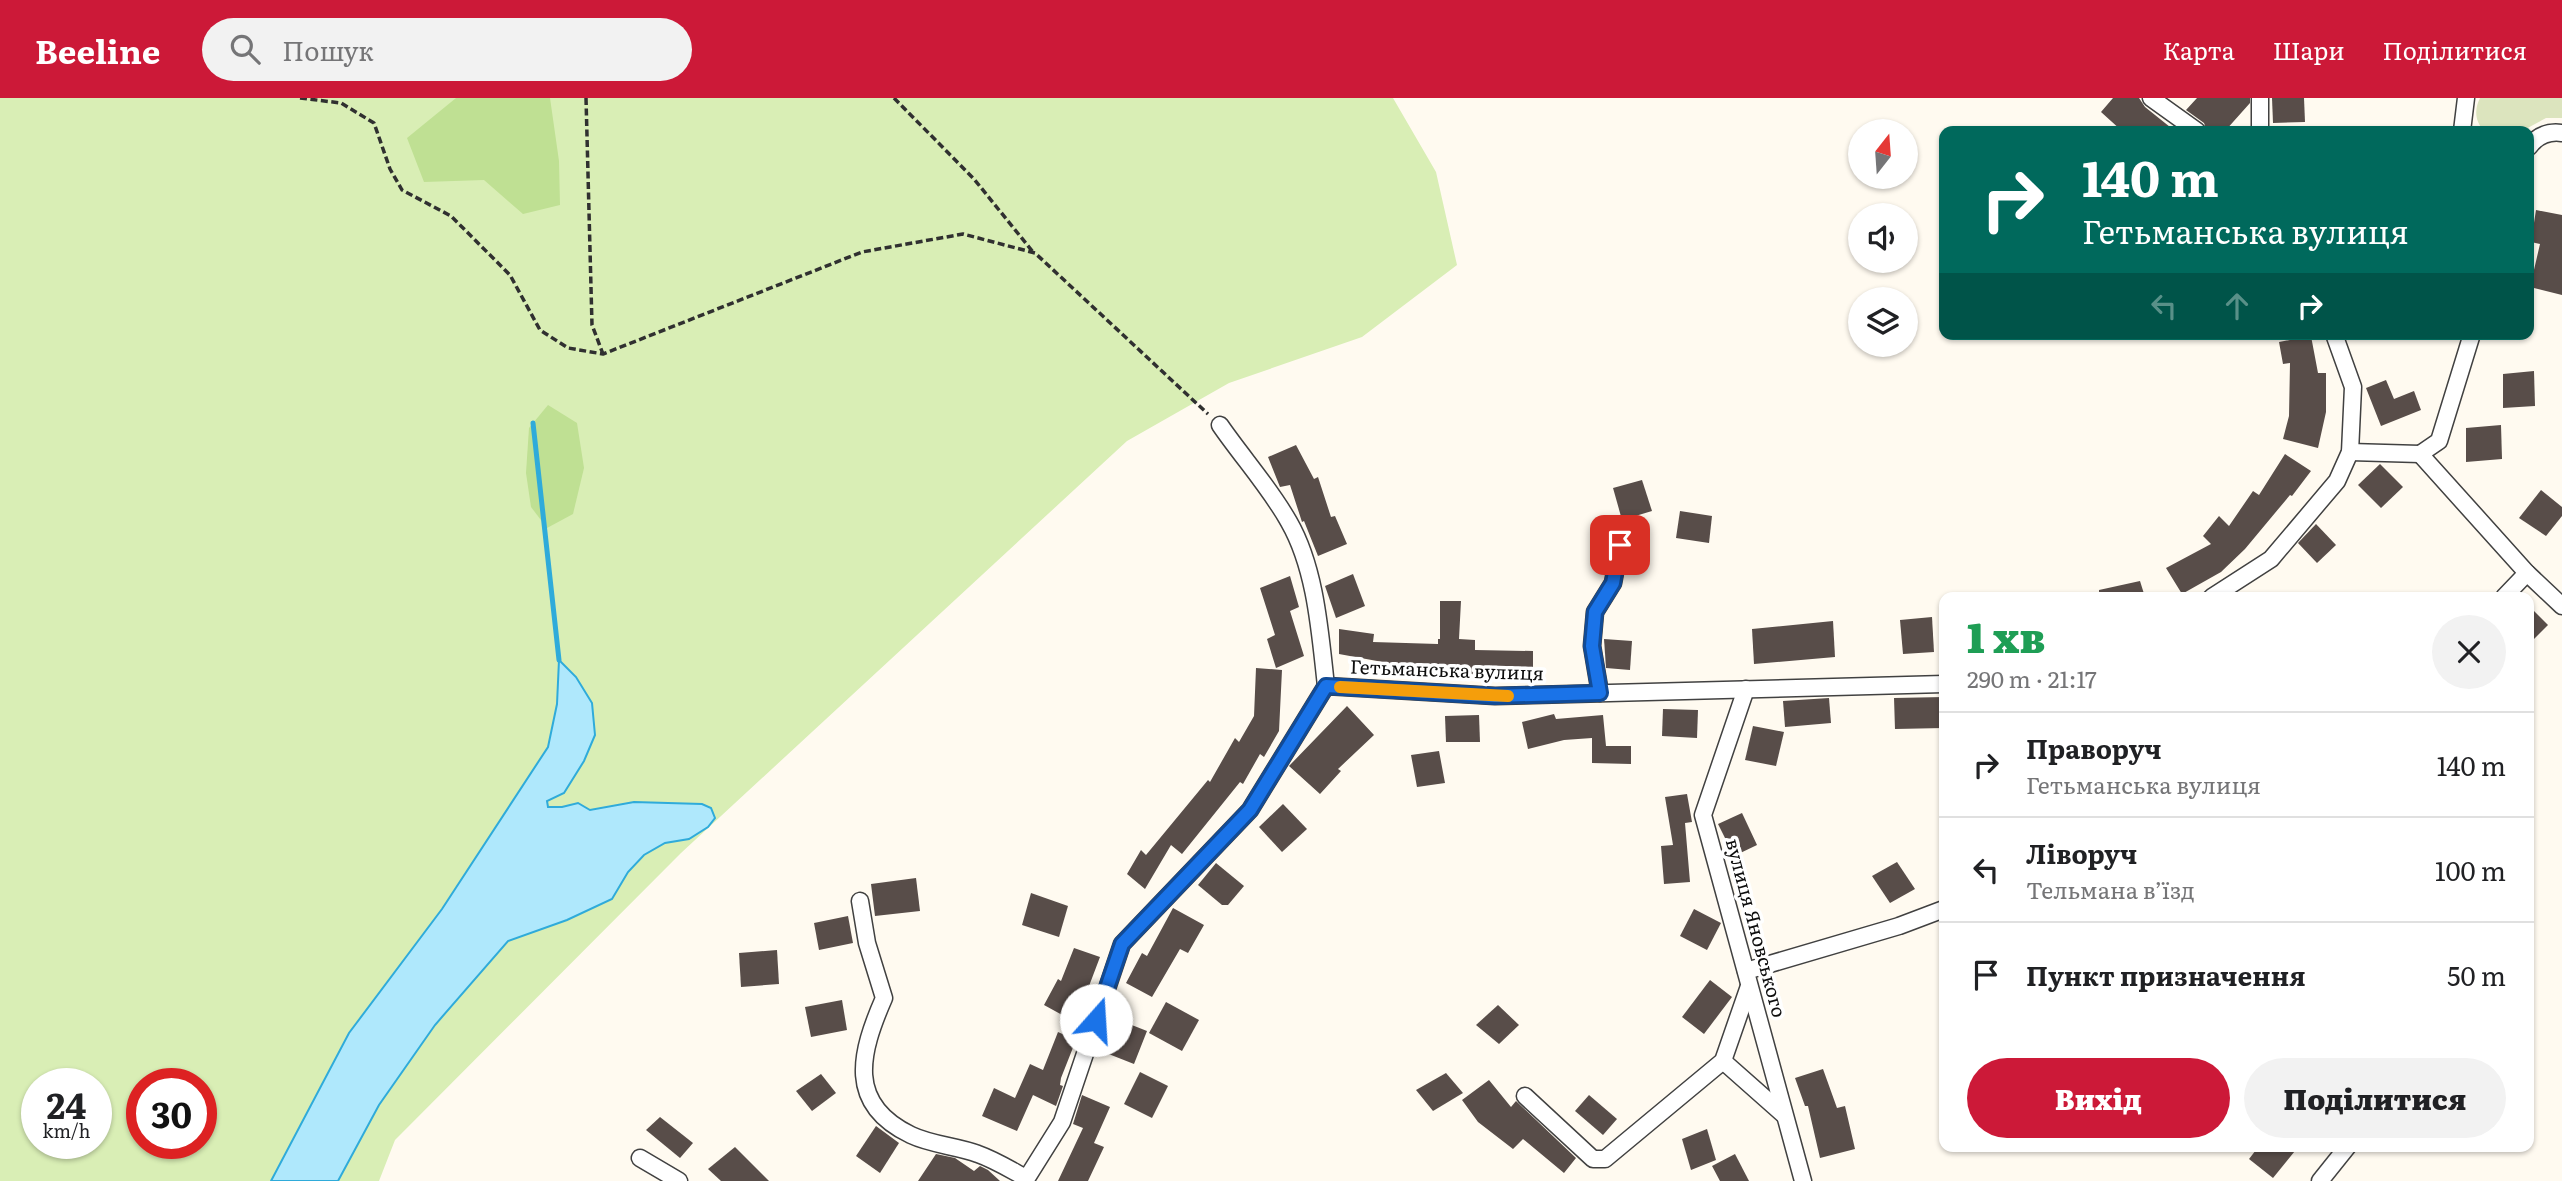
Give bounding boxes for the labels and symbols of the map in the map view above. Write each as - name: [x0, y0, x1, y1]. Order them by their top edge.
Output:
- north arrow: [1848, 119, 1918, 189]
- pin: [1590, 515, 1650, 575]
- street label: Гетьманська вулиця: [1350, 652, 1544, 686]
- street label: вулиця Яновського: [1720, 835, 1794, 1020]
- position arrow: [1059, 983, 1133, 1057]
- speed limit sign: 30: [126, 1068, 217, 1159]

